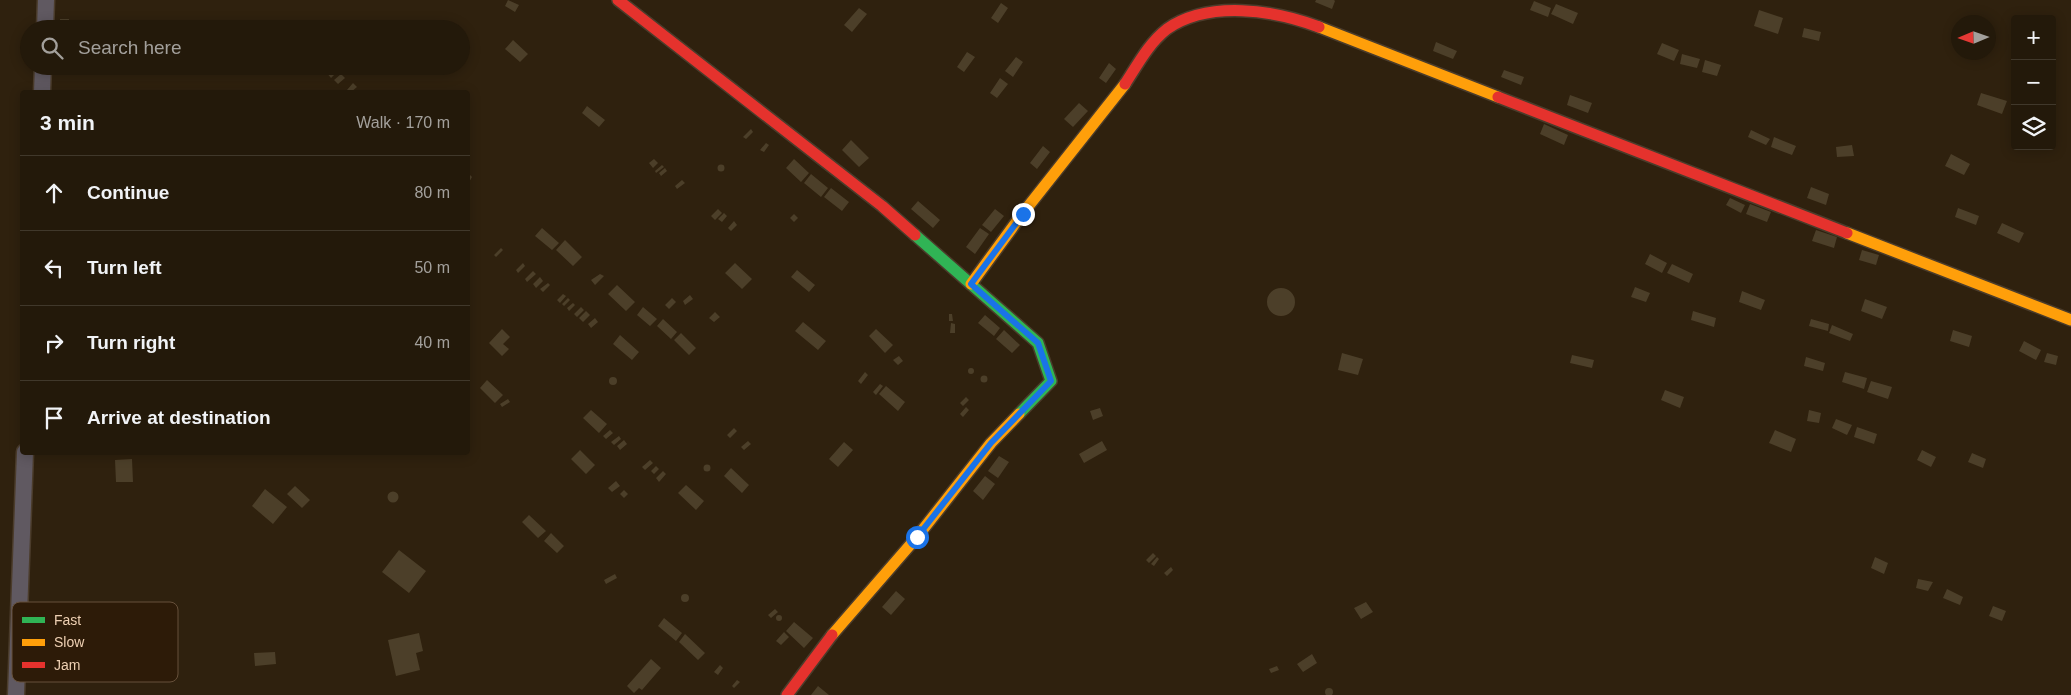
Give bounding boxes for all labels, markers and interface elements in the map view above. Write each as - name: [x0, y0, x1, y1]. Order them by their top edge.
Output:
- north arrow: [1951, 15, 1996, 60]
- map controls: [2011, 15, 2056, 150]
- button: +: [2011, 15, 2056, 60]
- search box: [20, 20, 470, 75]
- icon: search: [38, 34, 66, 62]
- text: Search here: [78, 37, 182, 58]
- button: −: [2011, 60, 2056, 105]
- button: layers: [2011, 105, 2056, 150]
- text: 3 min: [40, 111, 95, 134]
- text: Walk · 170 m: [356, 114, 450, 131]
- icon: ahead: [40, 179, 68, 207]
- text: Continue: [87, 182, 169, 203]
- text: 80 m: [414, 184, 450, 201]
- route end: [1012, 203, 1035, 226]
- icon: left: [40, 254, 68, 282]
- text: Turn left: [87, 257, 162, 278]
- text: 50 m: [414, 259, 450, 276]
- icon: right: [40, 329, 68, 357]
- text: Turn right: [87, 332, 175, 353]
- text: 40 m: [414, 334, 450, 351]
- icon: arrive: [40, 404, 68, 432]
- text: Arrive at destination: [87, 407, 271, 428]
- route start: [906, 526, 929, 549]
- legend: [12, 602, 178, 682]
- text: Fast: [54, 612, 81, 628]
- text: Slow: [54, 634, 85, 650]
- text: Jam: [54, 657, 80, 673]

